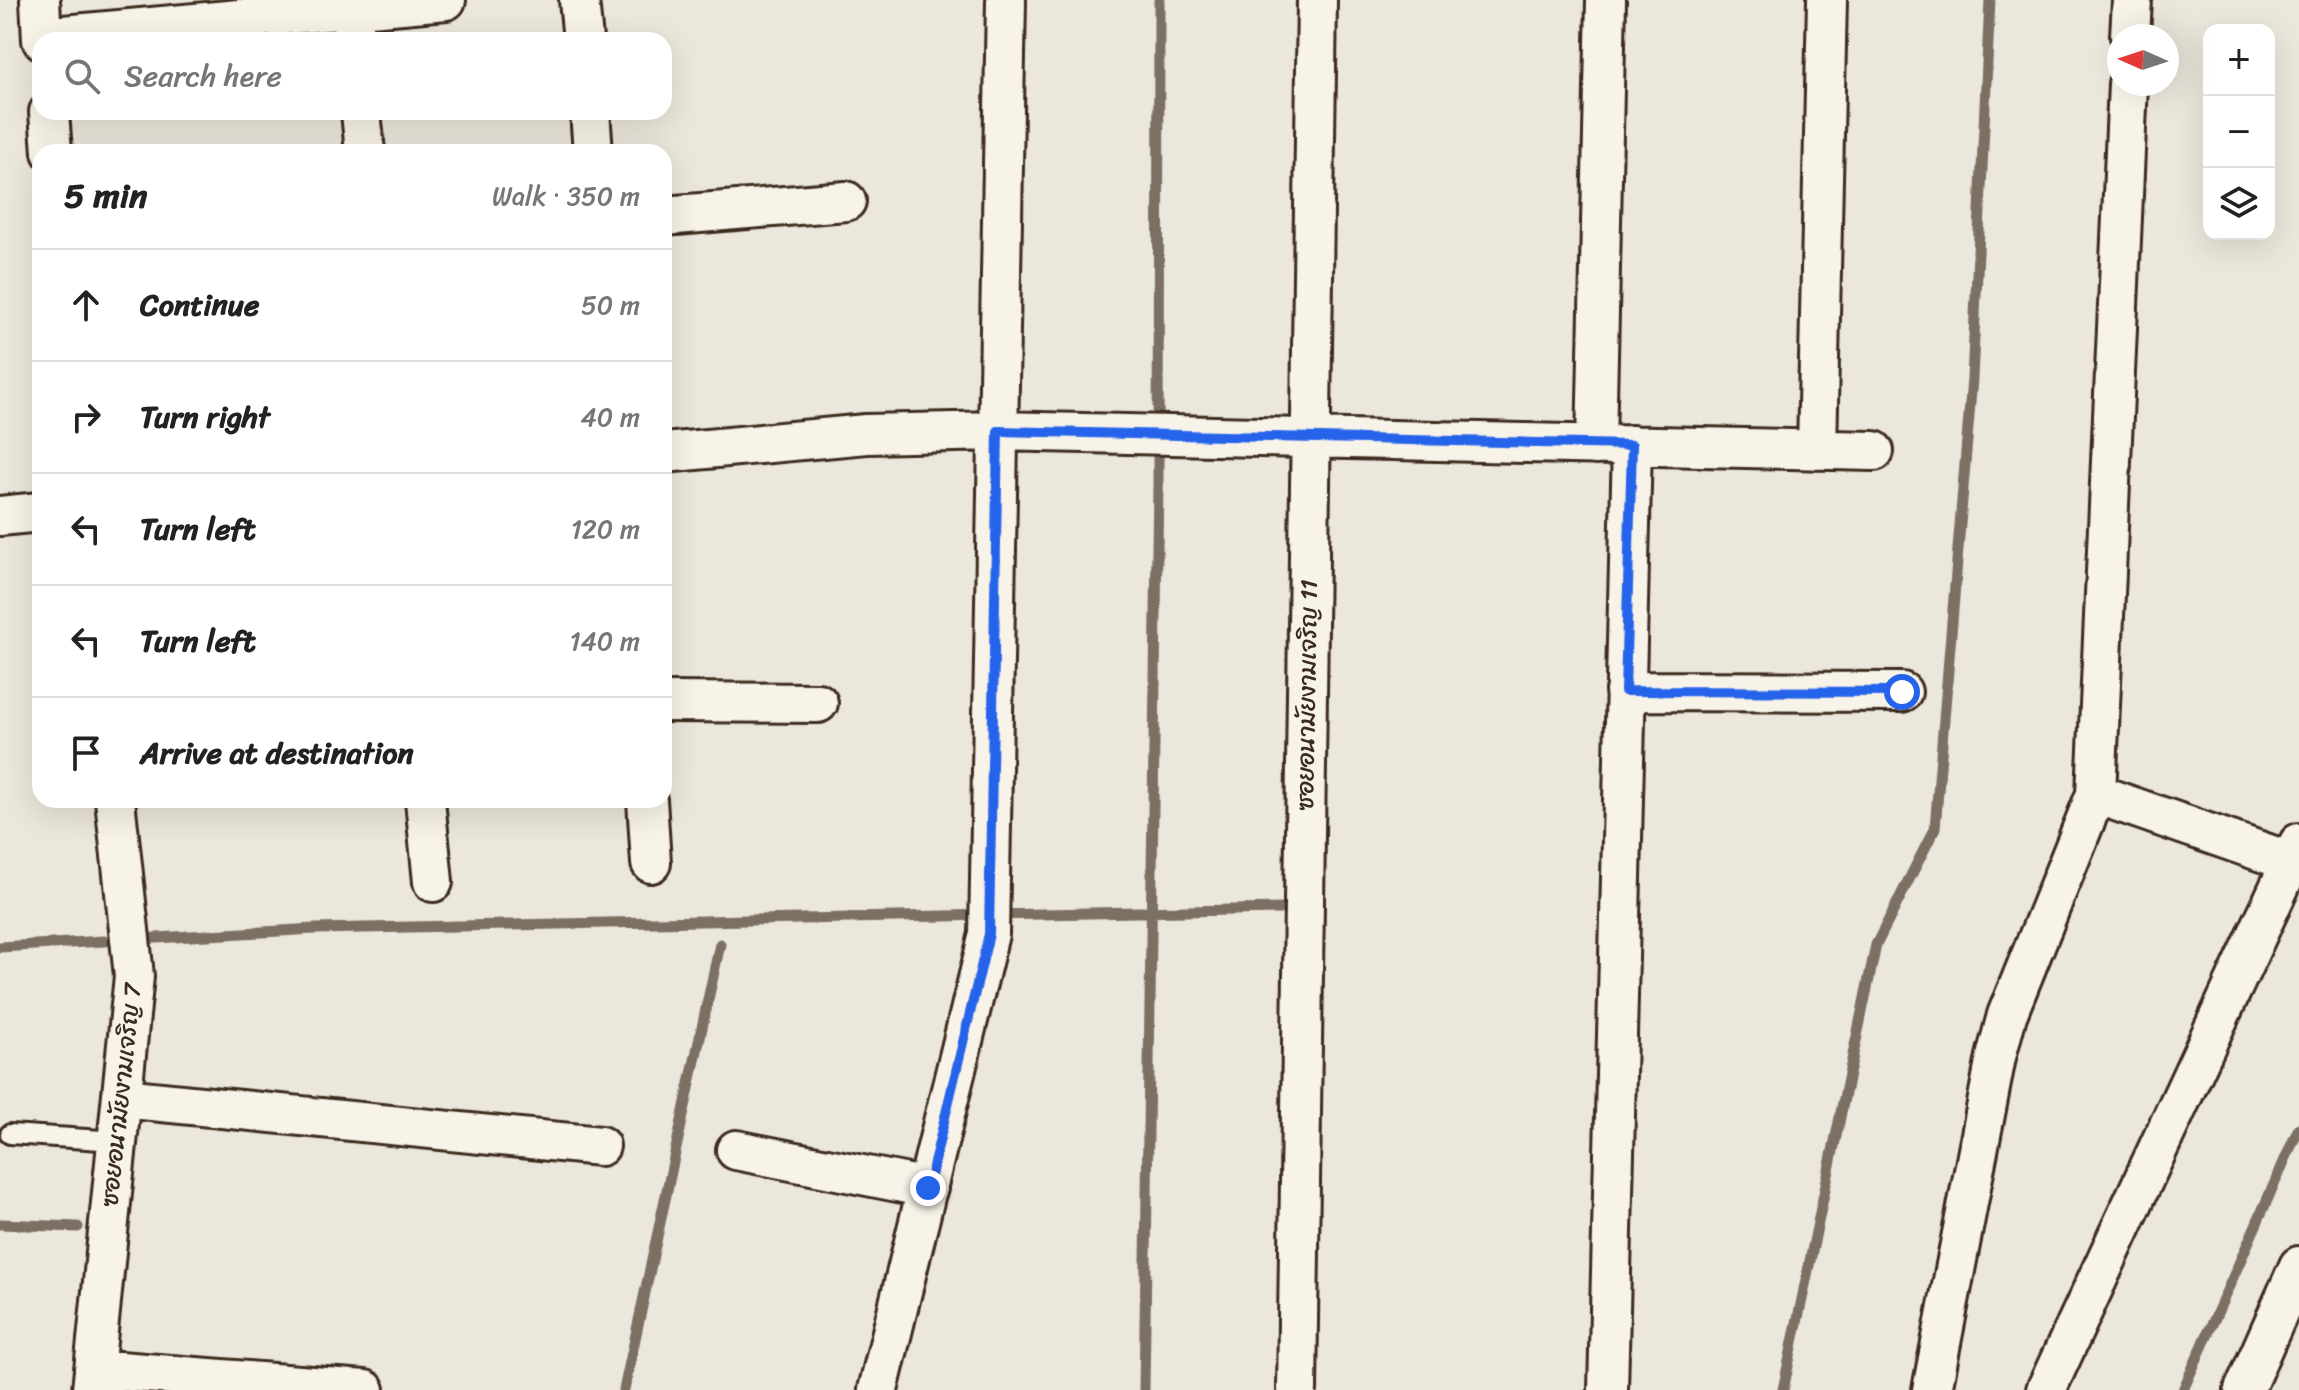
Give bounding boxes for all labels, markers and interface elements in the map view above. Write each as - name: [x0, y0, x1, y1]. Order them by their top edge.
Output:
- north arrow: [2107, 24, 2179, 96]
- map controls: [2203, 24, 2275, 240]
- button: +: [2203, 24, 2275, 96]
- search box: [32, 32, 672, 120]
- text: Search here: [124, 49, 282, 103]
- icon: search: [60, 54, 104, 98]
- button: −: [2203, 96, 2275, 168]
- text: 5 min: [64, 166, 147, 226]
- button: layers: [2203, 168, 2275, 240]
- text: Walk · 350 m: [492, 173, 640, 219]
- text: Continue: [140, 278, 259, 332]
- text: 50 m: [581, 282, 640, 328]
- icon: ahead: [64, 283, 108, 327]
- text: Turn right: [140, 390, 270, 444]
- text: 40 m: [581, 394, 640, 440]
- icon: right: [64, 395, 108, 439]
- text: Turn left: [140, 502, 256, 556]
- text: 120 m: [571, 506, 640, 552]
- icon: left: [64, 507, 108, 551]
- street label: ซอยอนามัยงามเจริญ 11: [1284, 579, 1330, 811]
- text: Turn left: [140, 614, 256, 668]
- text: 140 m: [569, 618, 640, 664]
- icon: left: [64, 619, 108, 663]
- route start: [1884, 674, 1920, 710]
- text: Arrive at destination: [140, 726, 414, 780]
- icon: arrive: [64, 731, 108, 775]
- street label: ซอยอนามัยงามเจริญ 7: [88, 980, 154, 1209]
- route end: [910, 1170, 946, 1206]

